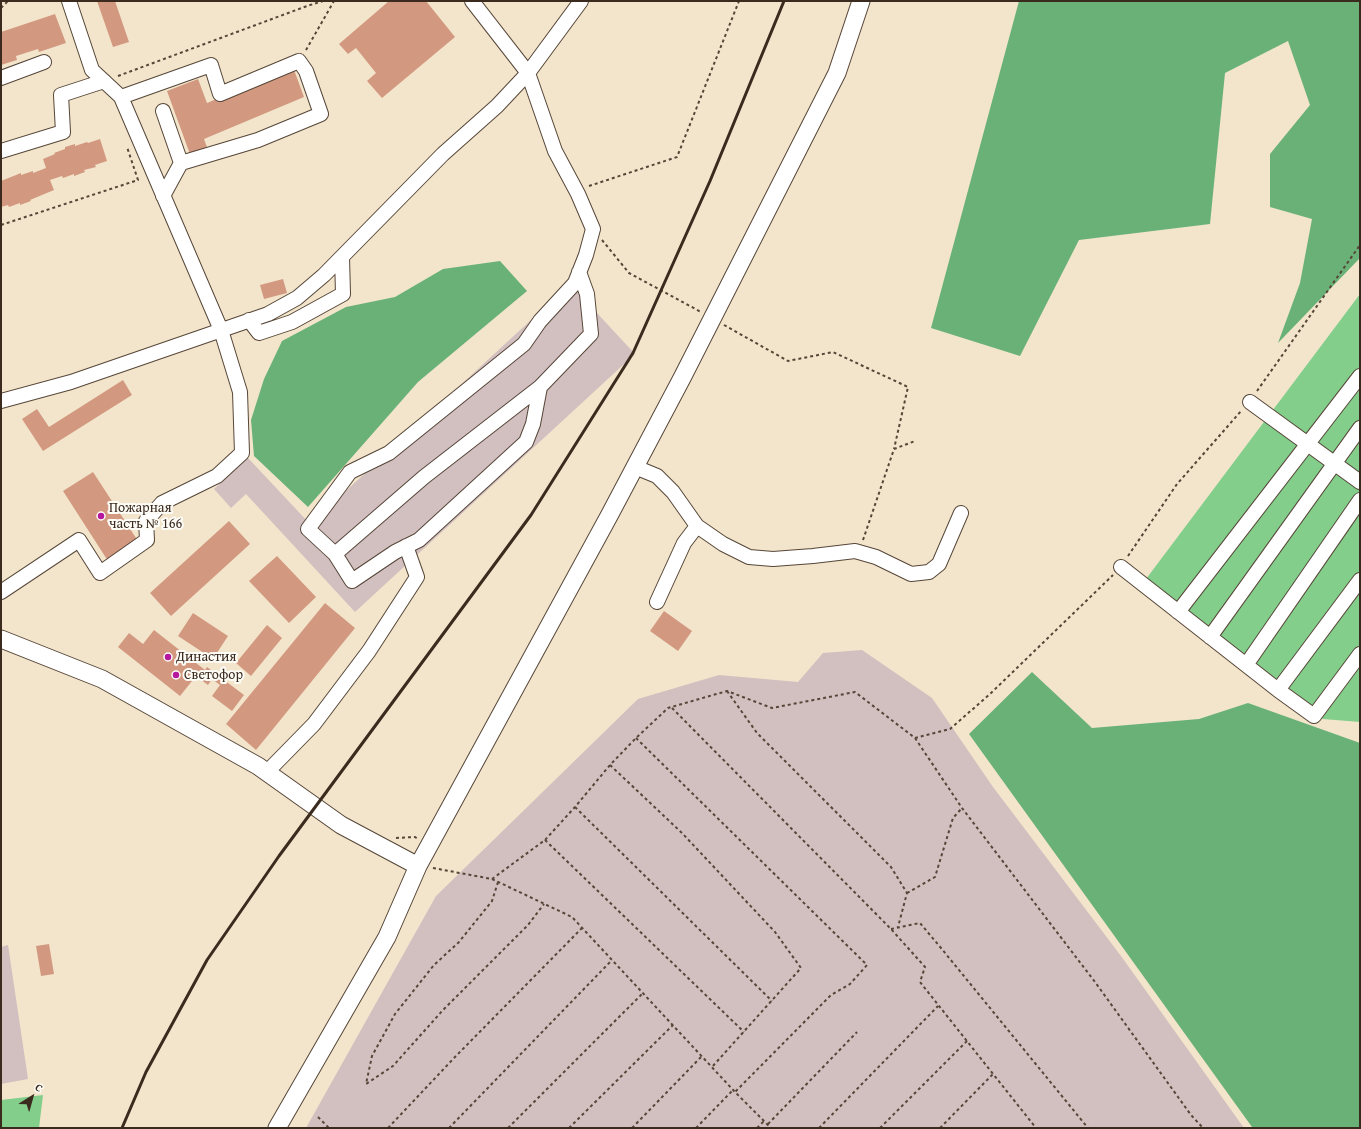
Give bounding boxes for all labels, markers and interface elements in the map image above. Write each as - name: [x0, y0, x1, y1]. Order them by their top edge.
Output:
- place label: Пожарная часть № 166: [109, 500, 182, 532]
- marker: Пожарная часть № 166: [96, 511, 106, 521]
- place label: Династия: [176, 649, 236, 665]
- marker: Династия: [163, 652, 173, 662]
- place label: Светофор: [184, 667, 243, 683]
- marker: Светофор: [171, 670, 181, 680]
- north arrow: [12, 1077, 52, 1117]
- text: С: [32, 1079, 47, 1096]

